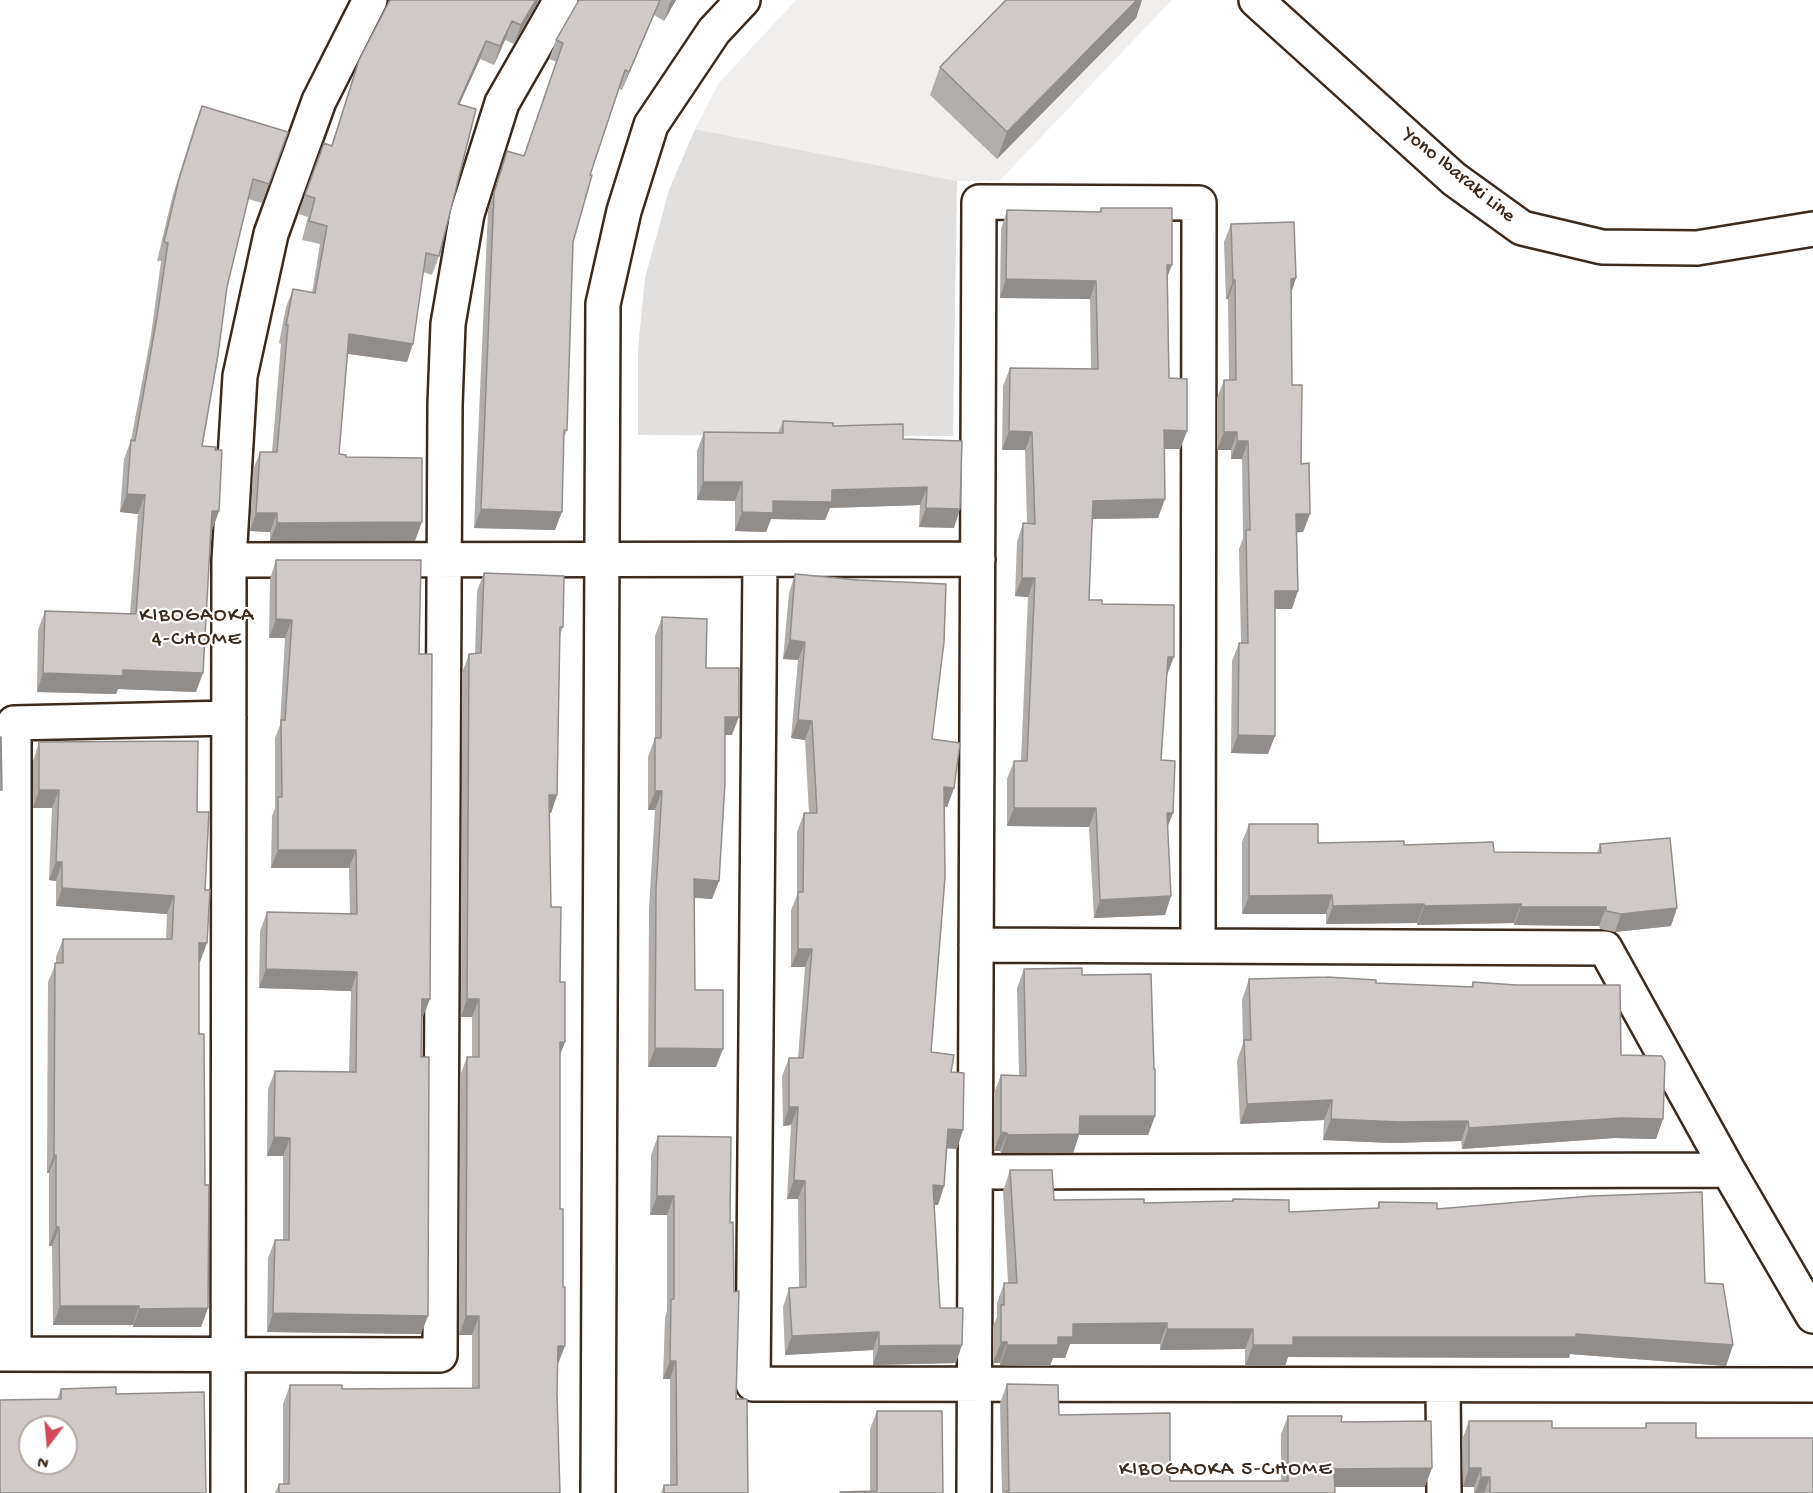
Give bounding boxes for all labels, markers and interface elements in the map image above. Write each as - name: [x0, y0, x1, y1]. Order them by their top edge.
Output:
- street label: Yono Ibaraki Line: [1397, 123, 1519, 229]
- district label: KIBOGAOKA 4-CHOME: [139, 604, 255, 654]
- north arrow: [18, 1415, 78, 1475]
- text: N: [36, 1450, 51, 1471]
- district label: KIBOGAOKA 5-CHOME: [1119, 1458, 1333, 1484]

